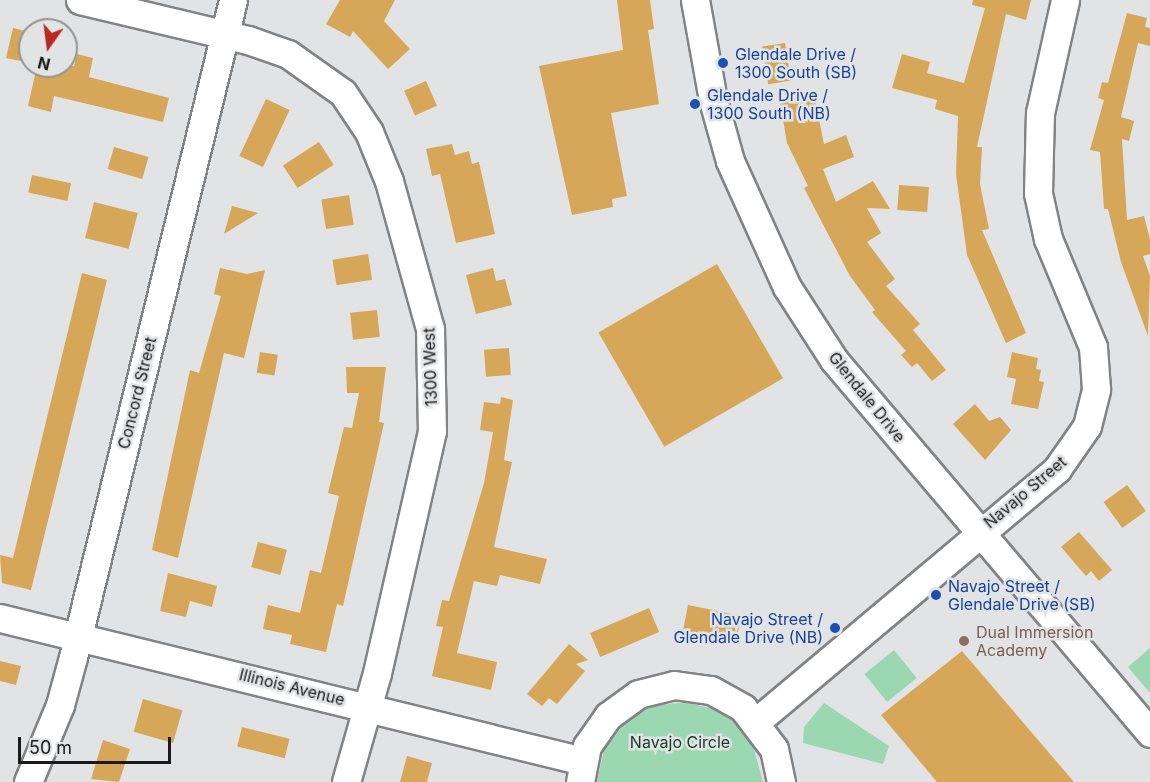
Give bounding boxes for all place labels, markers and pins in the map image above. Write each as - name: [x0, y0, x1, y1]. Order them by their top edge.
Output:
- place label: Glendale Drive / 1300 South (SB): [735, 44, 857, 82]
- marker: Glendale Drive / 1300 South (SB): [716, 56, 730, 70]
- place label: Glendale Drive / 1300 South (NB): [707, 85, 831, 123]
- marker: Glendale Drive / 1300 South (NB): [688, 97, 702, 111]
- place label: Navajo Street / Glendale Drive (SB): [948, 576, 1096, 614]
- marker: Navajo Street / Glendale Drive (SB): [929, 588, 943, 602]
- place label: Navajo Street / Glendale Drive (NB): [674, 609, 823, 647]
- marker: Navajo Street / Glendale Drive (NB): [828, 621, 842, 635]
- place label: Dual Immersion Academy: [976, 622, 1093, 660]
- marker: Dual Immersion Academy: [957, 634, 971, 648]

